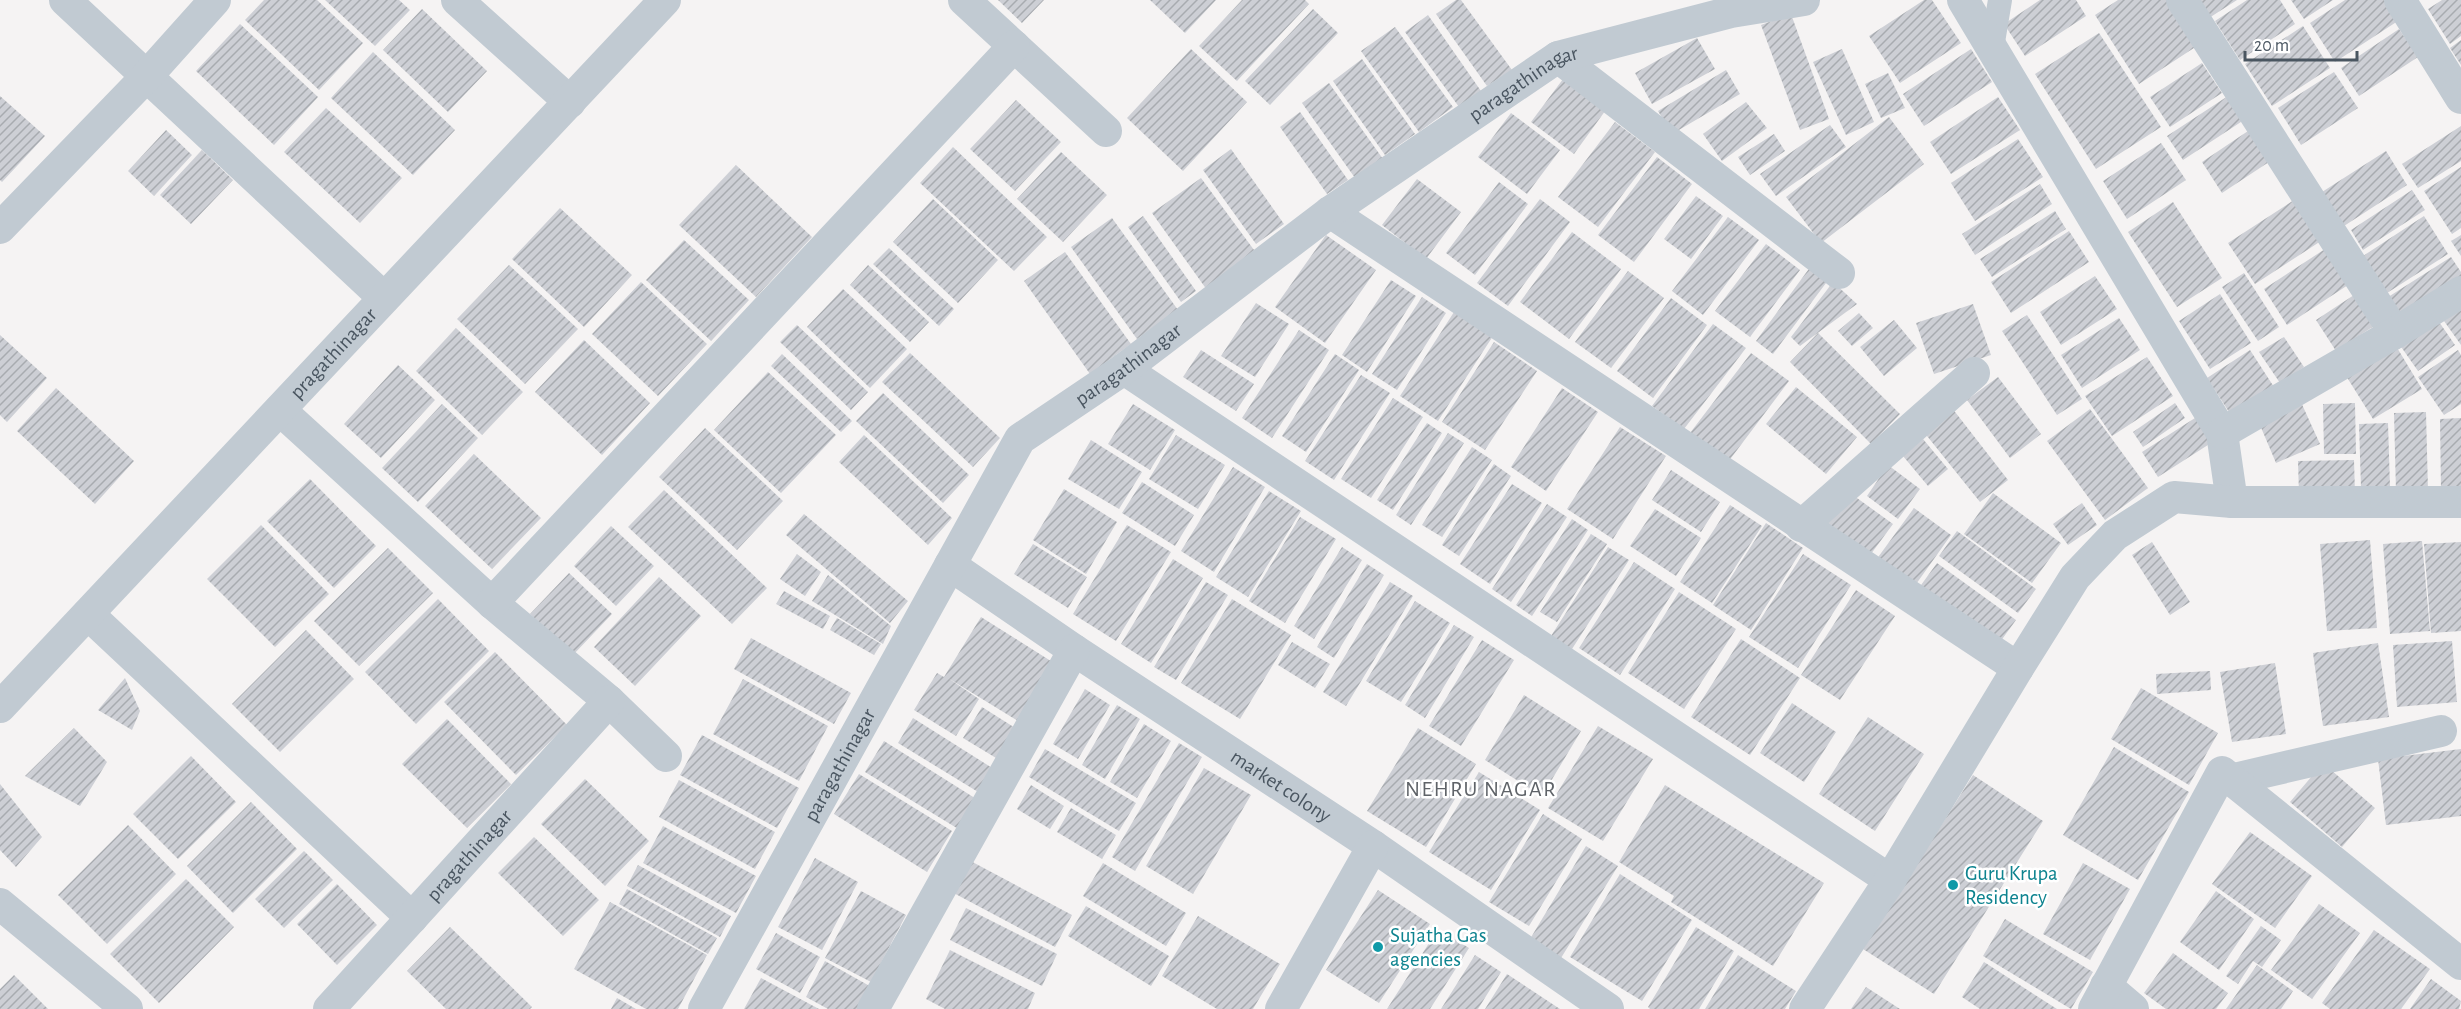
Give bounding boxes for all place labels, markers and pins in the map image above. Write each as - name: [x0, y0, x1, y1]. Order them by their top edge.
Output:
- place label: Guru Krupa Residency: [1965, 863, 2058, 908]
- marker: Guru Krupa Residency: [1946, 878, 1960, 892]
- place label: Sujatha Gas agencies: [1390, 925, 1487, 970]
- marker: Sujatha Gas agencies: [1371, 940, 1385, 954]

